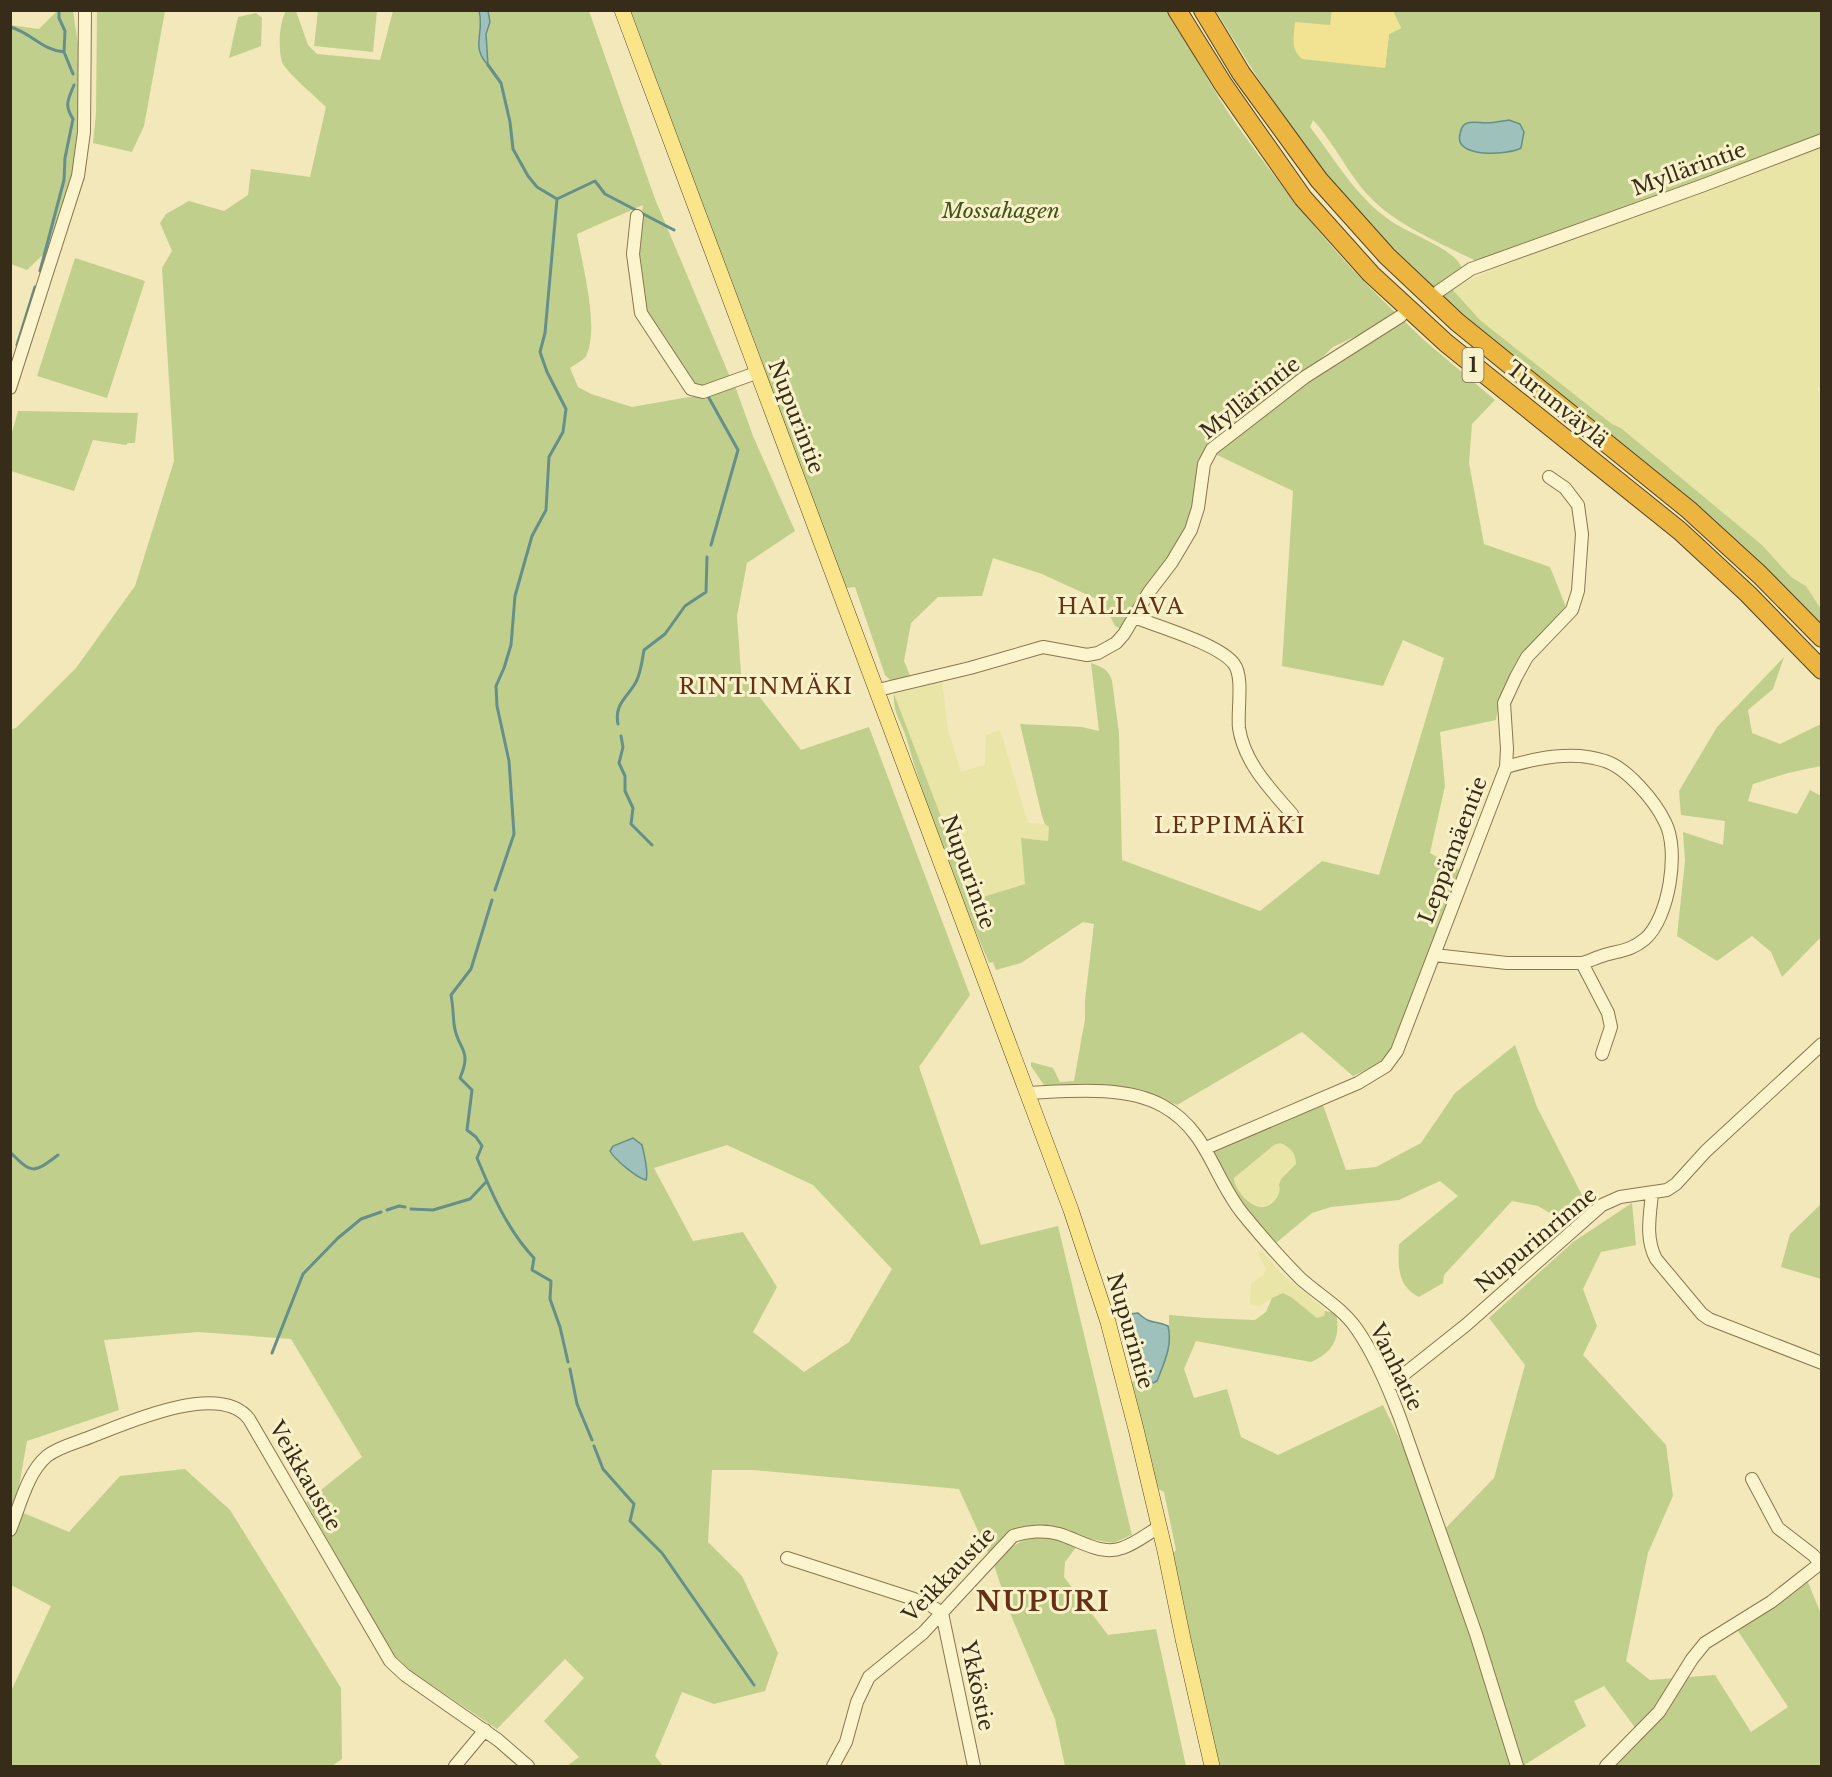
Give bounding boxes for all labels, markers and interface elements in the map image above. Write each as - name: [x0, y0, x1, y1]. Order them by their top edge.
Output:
- street label: Myllärintie: [1628, 136, 1750, 202]
- park label: Mossahagen: [941, 198, 1060, 224]
- road number: 1: [1462, 348, 1484, 382]
- street label: Myllärintie: [1195, 351, 1305, 445]
- street label: Turunväylä: [1501, 355, 1613, 453]
- street label: Nupurintie: [762, 357, 830, 477]
- district label: HALLAVA: [1057, 593, 1185, 620]
- district label: RINTINMÄKI: [678, 672, 854, 700]
- street label: Leppämäentie: [1413, 773, 1493, 927]
- street label: Nupurintie: [935, 811, 1001, 933]
- district label: LEPPIMÄKI: [1154, 811, 1306, 839]
- street label: Nupurinrinne: [1470, 1182, 1602, 1298]
- street label: Nupurintie: [1101, 1270, 1159, 1392]
- street label: Vanhatie: [1363, 1318, 1428, 1415]
- street label: Veikkaustie: [263, 1416, 347, 1535]
- street label: Veikkaustie: [897, 1522, 1001, 1629]
- district label: NUPURI: [976, 1585, 1110, 1618]
- street label: Ykköstie: [955, 1638, 999, 1733]

